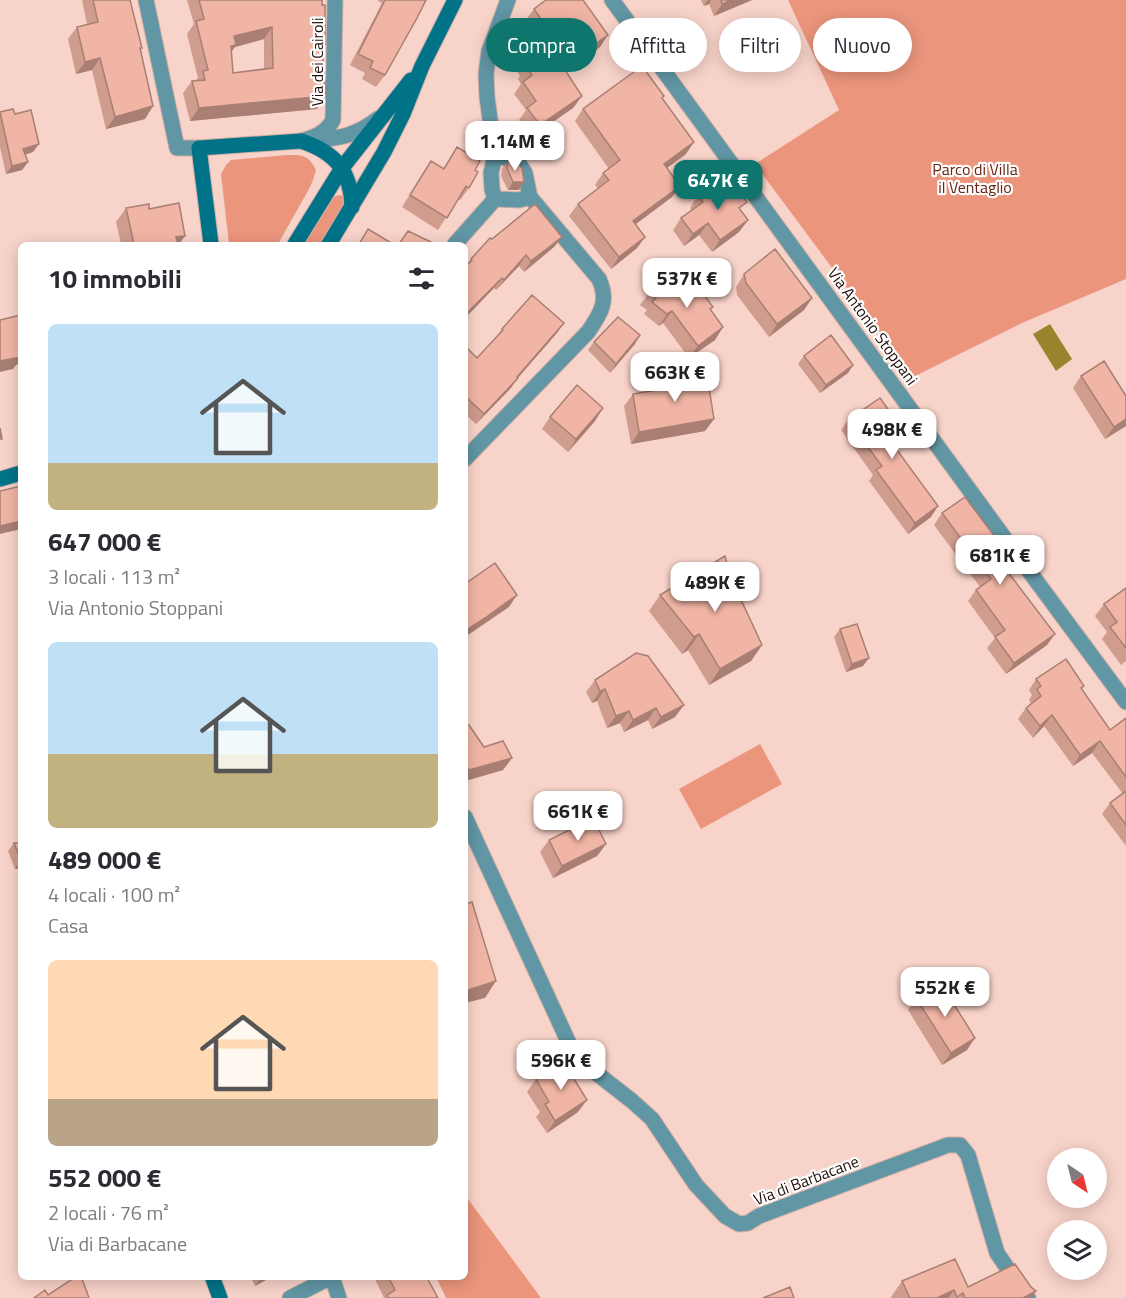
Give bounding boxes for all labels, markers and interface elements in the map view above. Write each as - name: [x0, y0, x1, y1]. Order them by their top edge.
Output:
- street label: Via dei Cairoli: [305, 17, 329, 107]
- chip: Compra: [486, 18, 597, 72]
- chip: Affitta: [609, 18, 707, 72]
- chip: Filtri: [719, 18, 801, 72]
- chip: Nuovo: [813, 18, 912, 72]
- pin: 1.14M €: [460, 121, 570, 172]
- text: 1.14M €: [479, 125, 551, 156]
- park label: Parco di Villa il Ventaglio: [932, 157, 1018, 199]
- pin: 647K €: [669, 160, 767, 211]
- text: 647K €: [687, 164, 749, 195]
- pin: 537K €: [638, 258, 736, 309]
- text: 10 immobili: [48, 259, 182, 298]
- icon: filters: [405, 262, 438, 295]
- text: 537K €: [656, 262, 718, 293]
- street label: Via Antonio Stoppani: [822, 262, 924, 390]
- pin: 663K €: [626, 352, 724, 403]
- text: 663K €: [644, 356, 706, 387]
- icon: home: [189, 363, 297, 471]
- pin: 498K €: [843, 409, 941, 460]
- text: 498K €: [861, 413, 923, 444]
- text: 647 000 €: [48, 522, 161, 561]
- pin: 681K €: [951, 535, 1049, 586]
- text: 681K €: [969, 539, 1031, 570]
- text: 3 locali · 113 m²: [48, 561, 180, 592]
- pin: 489K €: [666, 562, 764, 613]
- text: 489K €: [684, 566, 746, 597]
- text: Via Antonio Stoppani: [48, 592, 223, 623]
- icon: home: [189, 681, 297, 789]
- pin: 661K €: [529, 791, 627, 842]
- text: 661K €: [547, 795, 609, 826]
- text: 489 000 €: [48, 840, 161, 879]
- text: 4 locali · 100 m²: [48, 879, 180, 910]
- text: Casa: [48, 910, 88, 941]
- pin: 552K €: [896, 967, 994, 1018]
- text: 552K €: [914, 971, 976, 1002]
- icon: home: [189, 999, 297, 1107]
- pin: 596K €: [512, 1040, 610, 1091]
- text: 596K €: [530, 1044, 592, 1075]
- north arrow: [1047, 1148, 1107, 1208]
- map controls: [1047, 1148, 1107, 1280]
- street label: Via di Barbacane: [750, 1149, 862, 1211]
- text: 552 000 €: [48, 1158, 161, 1197]
- text: 2 locali · 76 m²: [48, 1197, 169, 1228]
- button: layers: [1047, 1220, 1107, 1280]
- text: Via di Barbacane: [48, 1228, 187, 1259]

